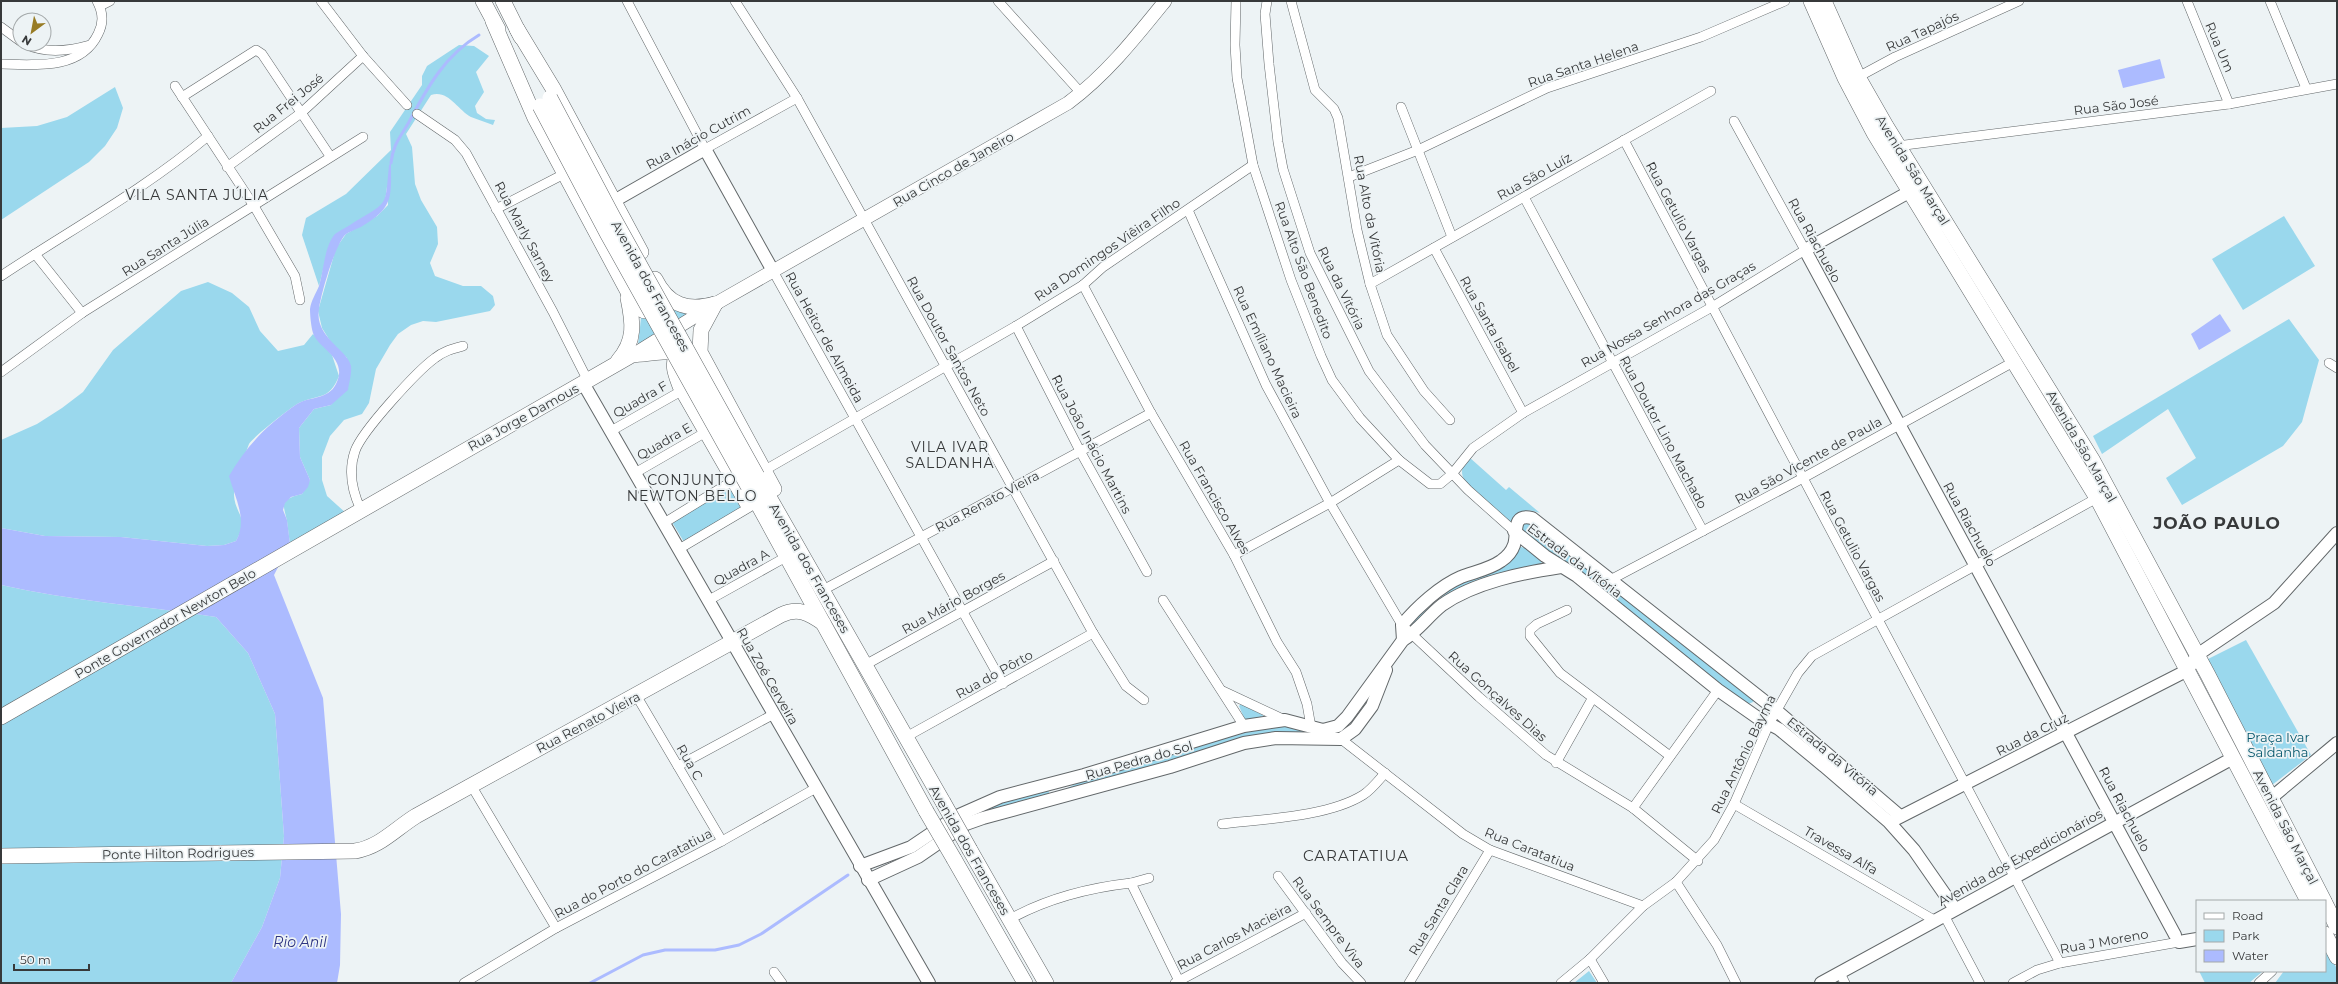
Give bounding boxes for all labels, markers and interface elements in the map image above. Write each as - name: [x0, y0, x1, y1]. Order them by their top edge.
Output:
- street label: Rua Tapajós: [1883, 7, 1961, 55]
- north arrow: [12, 12, 52, 52]
- street label: Rua Um: [2202, 19, 2238, 75]
- text: N: [19, 32, 34, 49]
- street label: Rua Santa Helena: [1526, 38, 1640, 90]
- street label: Rua Frei José: [250, 70, 327, 136]
- street label: Rua São José: [2073, 92, 2159, 118]
- street label: Rua Inácio Cutrim: [643, 102, 753, 172]
- street label: Avenida São Marçal: [1873, 112, 1953, 228]
- street label: Rua Cinco de Janeiro: [890, 128, 1016, 210]
- street label: Rua São Luíz: [1494, 149, 1574, 203]
- street label: Rua Alto da Vitória: [1351, 154, 1389, 274]
- street label: Rua Getulio Vargas: [1643, 159, 1715, 275]
- street label: Rua Marly Sarney: [491, 178, 559, 286]
- district label: VILA SANTA JÚLIA: [125, 186, 269, 204]
- street label: Rua Domingos Viêira Filho: [1031, 194, 1183, 304]
- street label: Rua Riachuelo: [1785, 195, 1845, 285]
- street label: Rua Alto São Benedito: [1272, 199, 1336, 341]
- street label: Rua Santa Júlia: [118, 213, 212, 279]
- street label: Avenida dos Franceses: [608, 218, 694, 354]
- street label: Rua da Vitória: [1315, 244, 1369, 332]
- street label: Rua Nossa Senhora das Graças: [1578, 257, 1758, 371]
- street label: Rua Heitor de Almeida: [782, 269, 868, 405]
- street label: Rua Doutor Santos Neto: [904, 273, 994, 419]
- street label: Rua Santa Isabel: [1457, 273, 1523, 375]
- street label: Rua Emíliano Macieira: [1230, 283, 1306, 421]
- street label: Rua Doutor Lino Machado: [1617, 353, 1711, 511]
- street label: Rua João Inácio Martins: [1049, 372, 1135, 516]
- street label: Quadra F: [610, 377, 670, 421]
- street label: Rua Jorge Damous: [465, 380, 581, 454]
- street label: Avenida São Marçal: [2043, 387, 2121, 505]
- street label: Rua São Vicente de Paula: [1732, 413, 1884, 507]
- street label: Quadra E: [634, 419, 694, 463]
- district label: VILA IVAR SALDANHA: [905, 438, 995, 472]
- street label: Rua Francisco Alves: [1176, 438, 1254, 556]
- street label: Rua Renato Vieira: [932, 467, 1042, 535]
- district label: CONJUNTO NEWTON BELLO: [627, 471, 757, 505]
- street label: Rua Riachuelo: [1940, 479, 2000, 569]
- street label: Rua Getulio Vargas: [1817, 488, 1889, 604]
- street label: Avenida dos Franceses: [766, 500, 854, 636]
- district label: JOÃO PAULO: [2152, 513, 2281, 533]
- street label: Estrada da Vitória: [1525, 519, 1625, 601]
- street label: Quadra A: [710, 545, 772, 589]
- street label: Ponte Governador Newton Belo: [71, 564, 259, 682]
- street label: Rua Mário Borges: [899, 567, 1007, 637]
- street label: Rua Zoé Cerveira: [734, 625, 802, 727]
- street label: Rua do Pôrto: [953, 646, 1035, 702]
- street label: Rua Gonçalves Dias: [1445, 647, 1551, 745]
- street label: Rua Renato Vieira: [533, 688, 643, 756]
- street label: Rua Antônio Bayma: [1707, 692, 1779, 816]
- street label: Rua da Cruz: [1993, 709, 2071, 759]
- street label: Estrada da Vitória: [1784, 713, 1882, 799]
- park label: Praça Ivar Saldanha: [2246, 729, 2310, 760]
- street label: Rua Pedra do Sol: [1084, 737, 1194, 783]
- street label: Rua C: [673, 741, 707, 783]
- street label: Rua Riachuelo: [2096, 764, 2154, 854]
- street label: Avenida São Marçal: [2250, 767, 2322, 887]
- street label: Avenida dos Franceses: [926, 782, 1014, 918]
- street label: Avenida dos Expedicionários: [1935, 805, 2105, 909]
- street label: Travessa Alfa: [1801, 822, 1881, 878]
- street label: Rua Caratatiua: [1482, 824, 1578, 874]
- street label: Rua do Porto do Caratatiua: [551, 825, 715, 921]
- street label: Ponte Hilton Rodrigues: [102, 844, 254, 862]
- district label: CARATATIUA: [1303, 846, 1409, 865]
- street label: Rua Santa Clara: [1405, 862, 1471, 958]
- street label: Rua Sempre Viva: [1289, 873, 1369, 971]
- street label: Rua Carlos Macieira: [1174, 899, 1294, 973]
- legend: [2196, 900, 2326, 972]
- text: Road: [2232, 908, 2263, 923]
- street label: Rua J Moreno: [2059, 925, 2149, 957]
- text: Park: [2232, 928, 2260, 943]
- water label: Rio Anil: [273, 933, 327, 951]
- scale bar: [14, 946, 89, 972]
- text: Water: [2232, 948, 2269, 963]
- text: 50 m: [20, 952, 51, 967]

